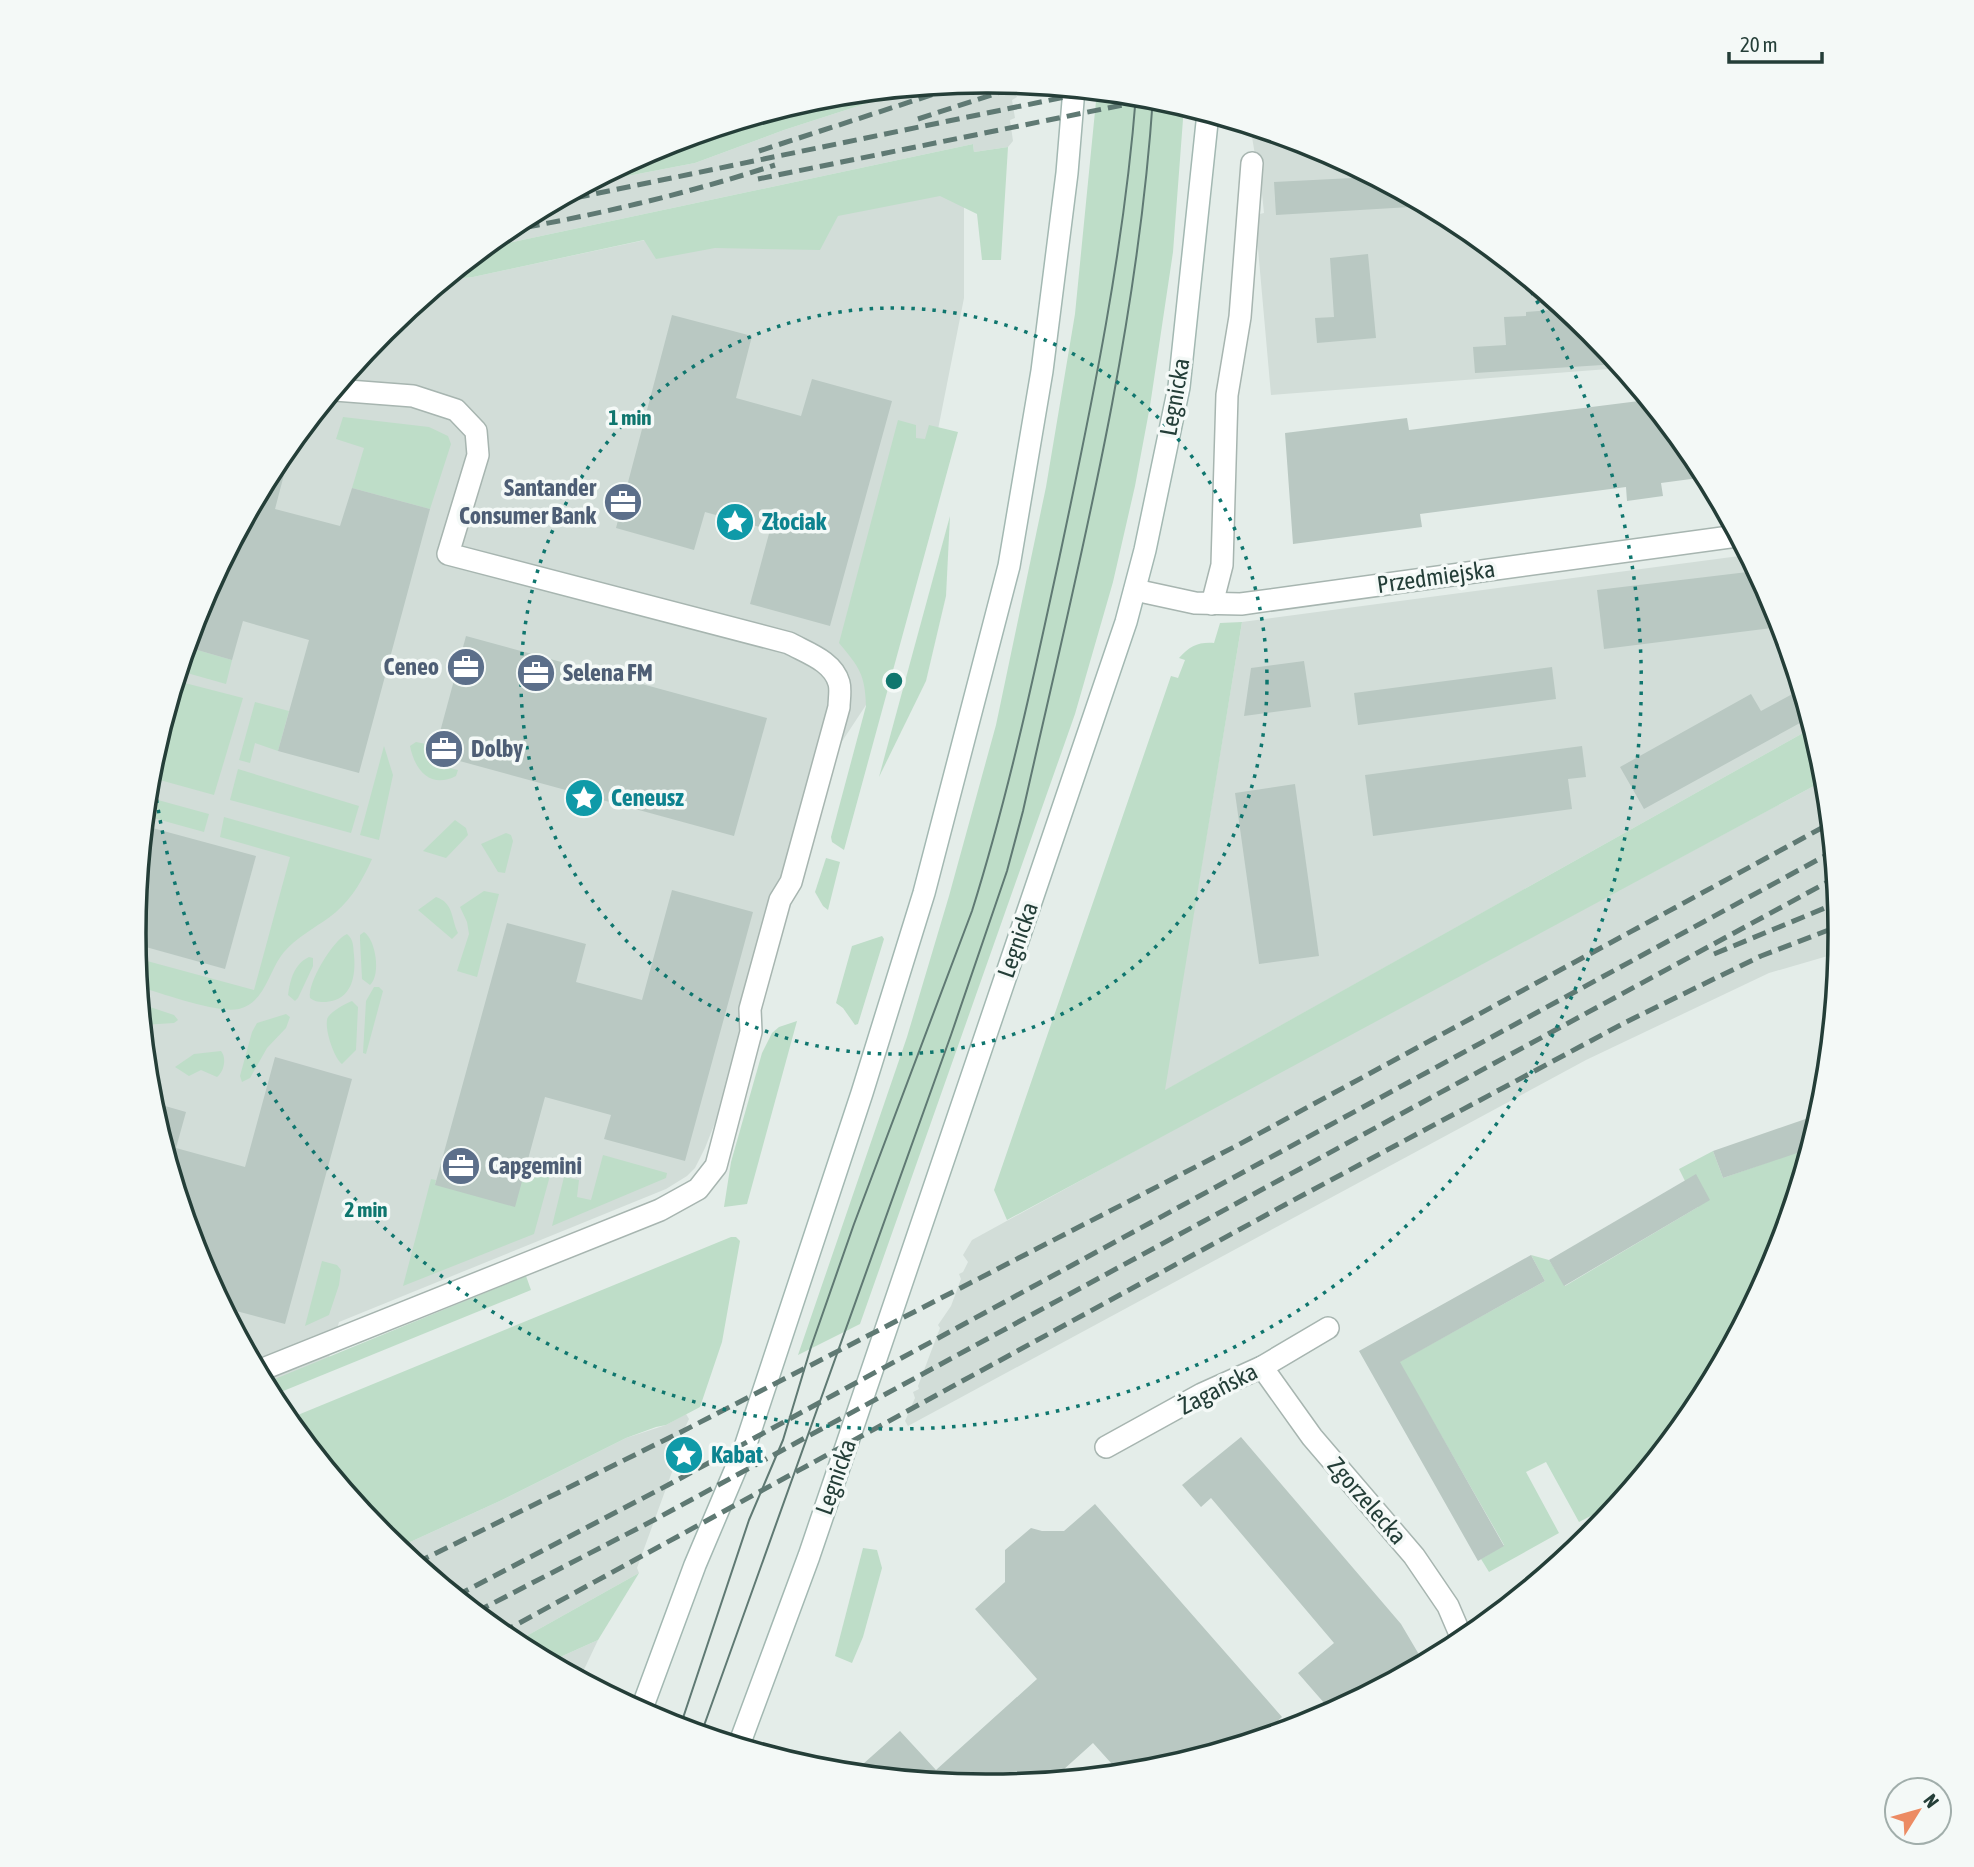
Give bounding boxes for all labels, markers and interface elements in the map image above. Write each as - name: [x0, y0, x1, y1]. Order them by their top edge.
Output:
- scale bar: [1729, 21, 1822, 65]
- text: 20 m: [1740, 32, 1778, 56]
- street label: Legnicka: [1154, 356, 1195, 438]
- text: 1 min: [609, 405, 651, 429]
- place label: Santander Consumer Bank: [459, 474, 597, 529]
- office icon: Santander Consumer Bank: [602, 481, 644, 523]
- place icon: Złociak: [714, 501, 756, 543]
- place label: Złociak: [762, 508, 827, 535]
- street label: Przedmiejska: [1375, 555, 1497, 598]
- office icon: Ceneo: [445, 646, 487, 688]
- office icon: Selena FM: [515, 652, 557, 694]
- place label: Ceneo: [384, 653, 439, 680]
- place label: Selena FM: [563, 659, 653, 686]
- centre of rings: [882, 669, 906, 693]
- office icon: Dolby: [423, 728, 465, 770]
- place label: Dolby: [471, 735, 523, 762]
- place icon: Ceneusz: [563, 777, 605, 819]
- place label: Ceneusz: [611, 784, 684, 811]
- street label: Legnicka: [992, 898, 1043, 981]
- office icon: Capgemini: [440, 1145, 482, 1187]
- place label: Capgemini: [488, 1152, 582, 1179]
- text: 2 min: [345, 1197, 387, 1221]
- street label: Żagańska: [1174, 1357, 1262, 1420]
- place icon: Kabat: [663, 1434, 705, 1476]
- street label: Legnicka: [810, 1435, 861, 1518]
- place label: Kabat: [711, 1441, 763, 1468]
- street label: Zgorzelecka: [1322, 1452, 1412, 1549]
- north arrow: [1883, 1776, 1953, 1846]
- text: N: [1919, 1790, 1944, 1812]

